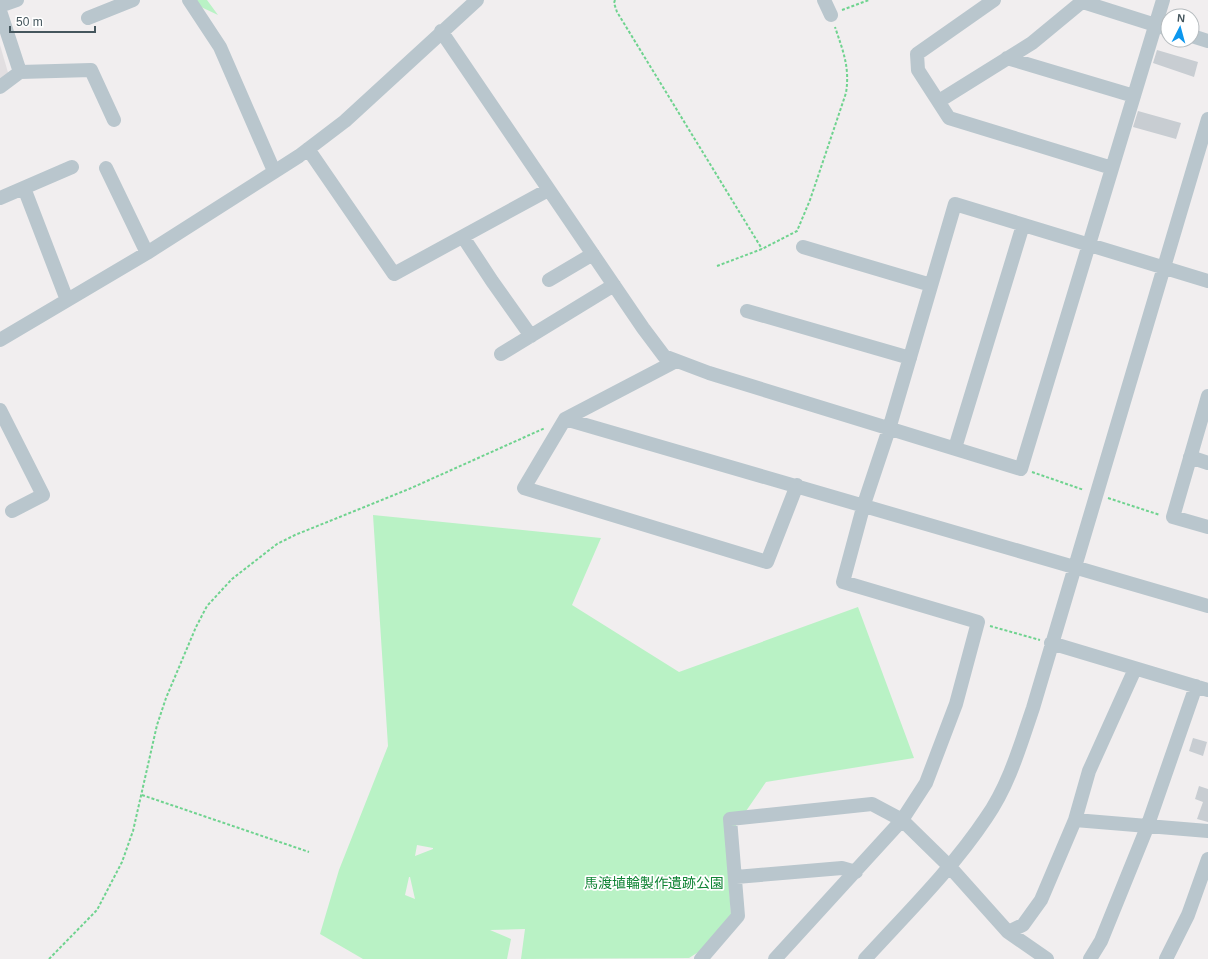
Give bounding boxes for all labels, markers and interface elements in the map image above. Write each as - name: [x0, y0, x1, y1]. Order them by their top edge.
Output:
- scale bar: [10, 8, 95, 34]
- north arrow: [1160, 8, 1200, 48]
- text: N: [1176, 12, 1186, 24]
- text: 50 m: [16, 15, 43, 29]
- park label: 馬渡埴輪製作遺跡公園: [584, 875, 724, 891]

